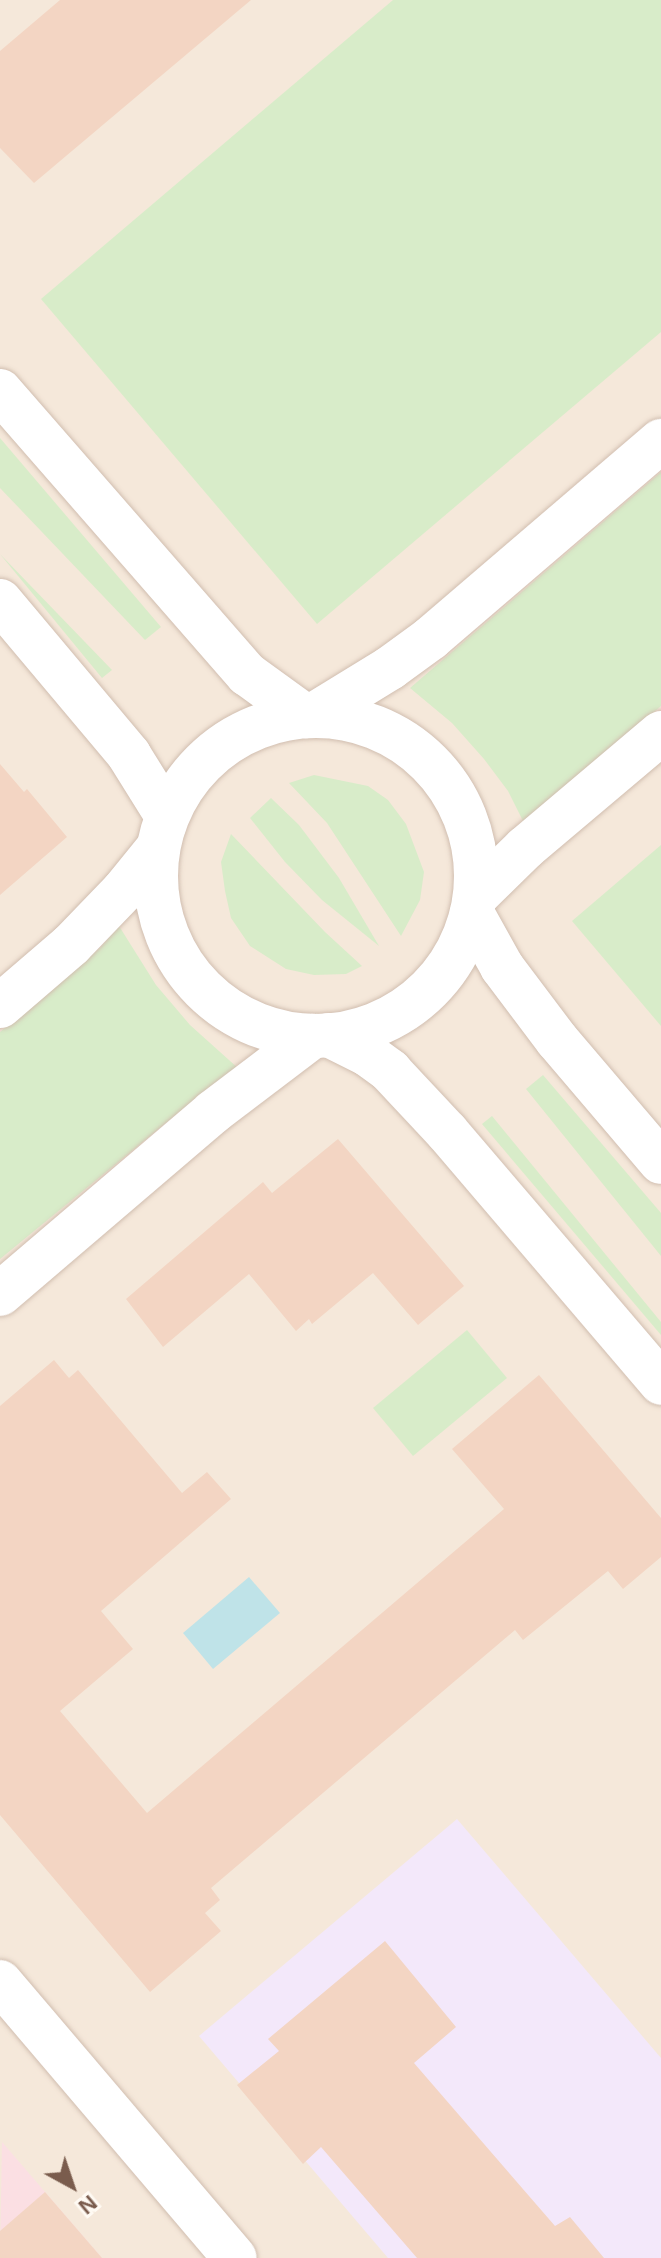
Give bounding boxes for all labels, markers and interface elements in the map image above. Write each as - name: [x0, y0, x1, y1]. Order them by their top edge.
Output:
- north arrow: [32, 2146, 112, 2226]
- text: N: [74, 2190, 102, 2219]

